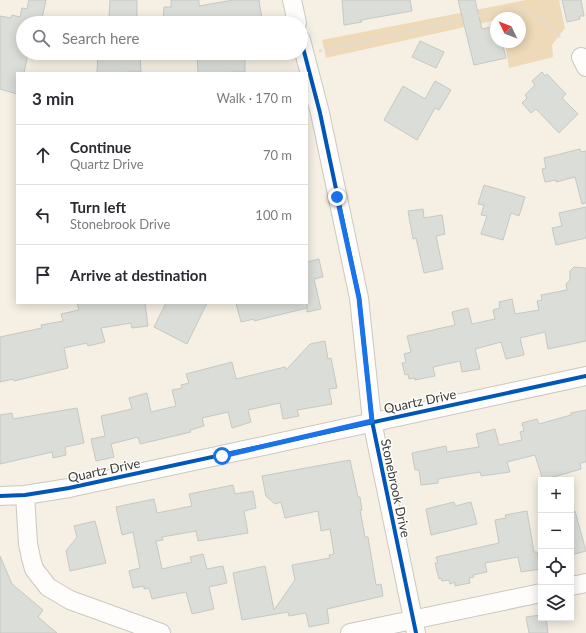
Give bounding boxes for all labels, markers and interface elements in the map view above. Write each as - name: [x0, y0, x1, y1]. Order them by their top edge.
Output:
- north arrow: [490, 12, 526, 48]
- search box: [16, 16, 308, 60]
- icon: search: [30, 27, 52, 49]
- text: Search here: [62, 29, 139, 47]
- text: 3 min: [32, 88, 74, 109]
- text: Walk · 170 m: [216, 90, 292, 106]
- text: Continue: [70, 138, 131, 156]
- icon: ahead: [32, 144, 54, 166]
- text: 70 m: [263, 147, 292, 163]
- text: Quartz Drive: [70, 156, 144, 172]
- route end: [328, 188, 346, 206]
- text: Turn left: [70, 198, 126, 216]
- icon: left: [32, 204, 54, 226]
- text: 100 m: [255, 207, 292, 223]
- text: Stonebrook Drive: [70, 216, 170, 232]
- icon: arrive: [32, 264, 54, 286]
- text: Arrive at destination: [70, 266, 207, 284]
- street label: Quartz Drive: [382, 385, 458, 416]
- street label: Stonebrook Drive: [378, 437, 414, 539]
- route start: [213, 447, 231, 465]
- street label: Quartz Drive: [66, 454, 142, 485]
- map controls: [538, 477, 574, 621]
- button: +: [538, 477, 574, 513]
- button: −: [538, 513, 574, 549]
- button: locate: [538, 549, 574, 585]
- button: layers: [538, 585, 574, 621]

